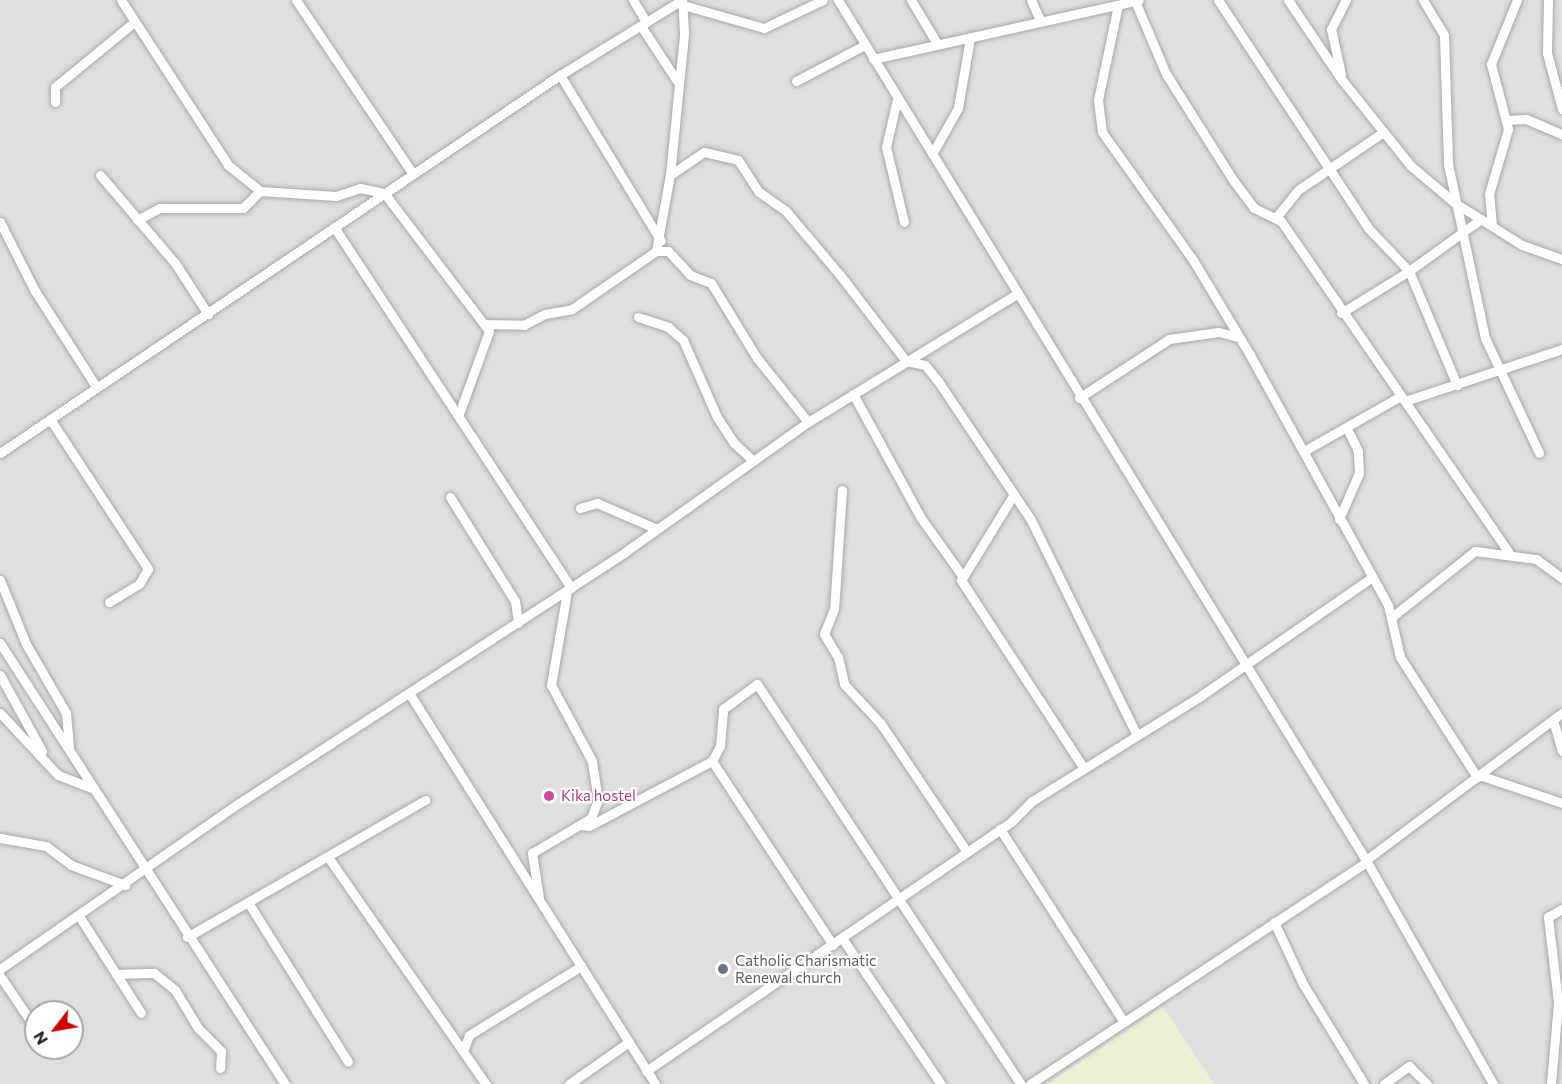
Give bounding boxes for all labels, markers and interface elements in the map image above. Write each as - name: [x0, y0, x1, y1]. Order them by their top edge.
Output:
- place label: Kika hostel: [561, 787, 636, 805]
- marker: Kika hostel: [542, 789, 556, 803]
- place label: Catholic Charismatic Renewal church: [735, 951, 877, 986]
- marker: Catholic Charismatic Renewal church: [716, 962, 730, 976]
- north arrow: [24, 1000, 84, 1060]
- text: N: [29, 1028, 51, 1049]

